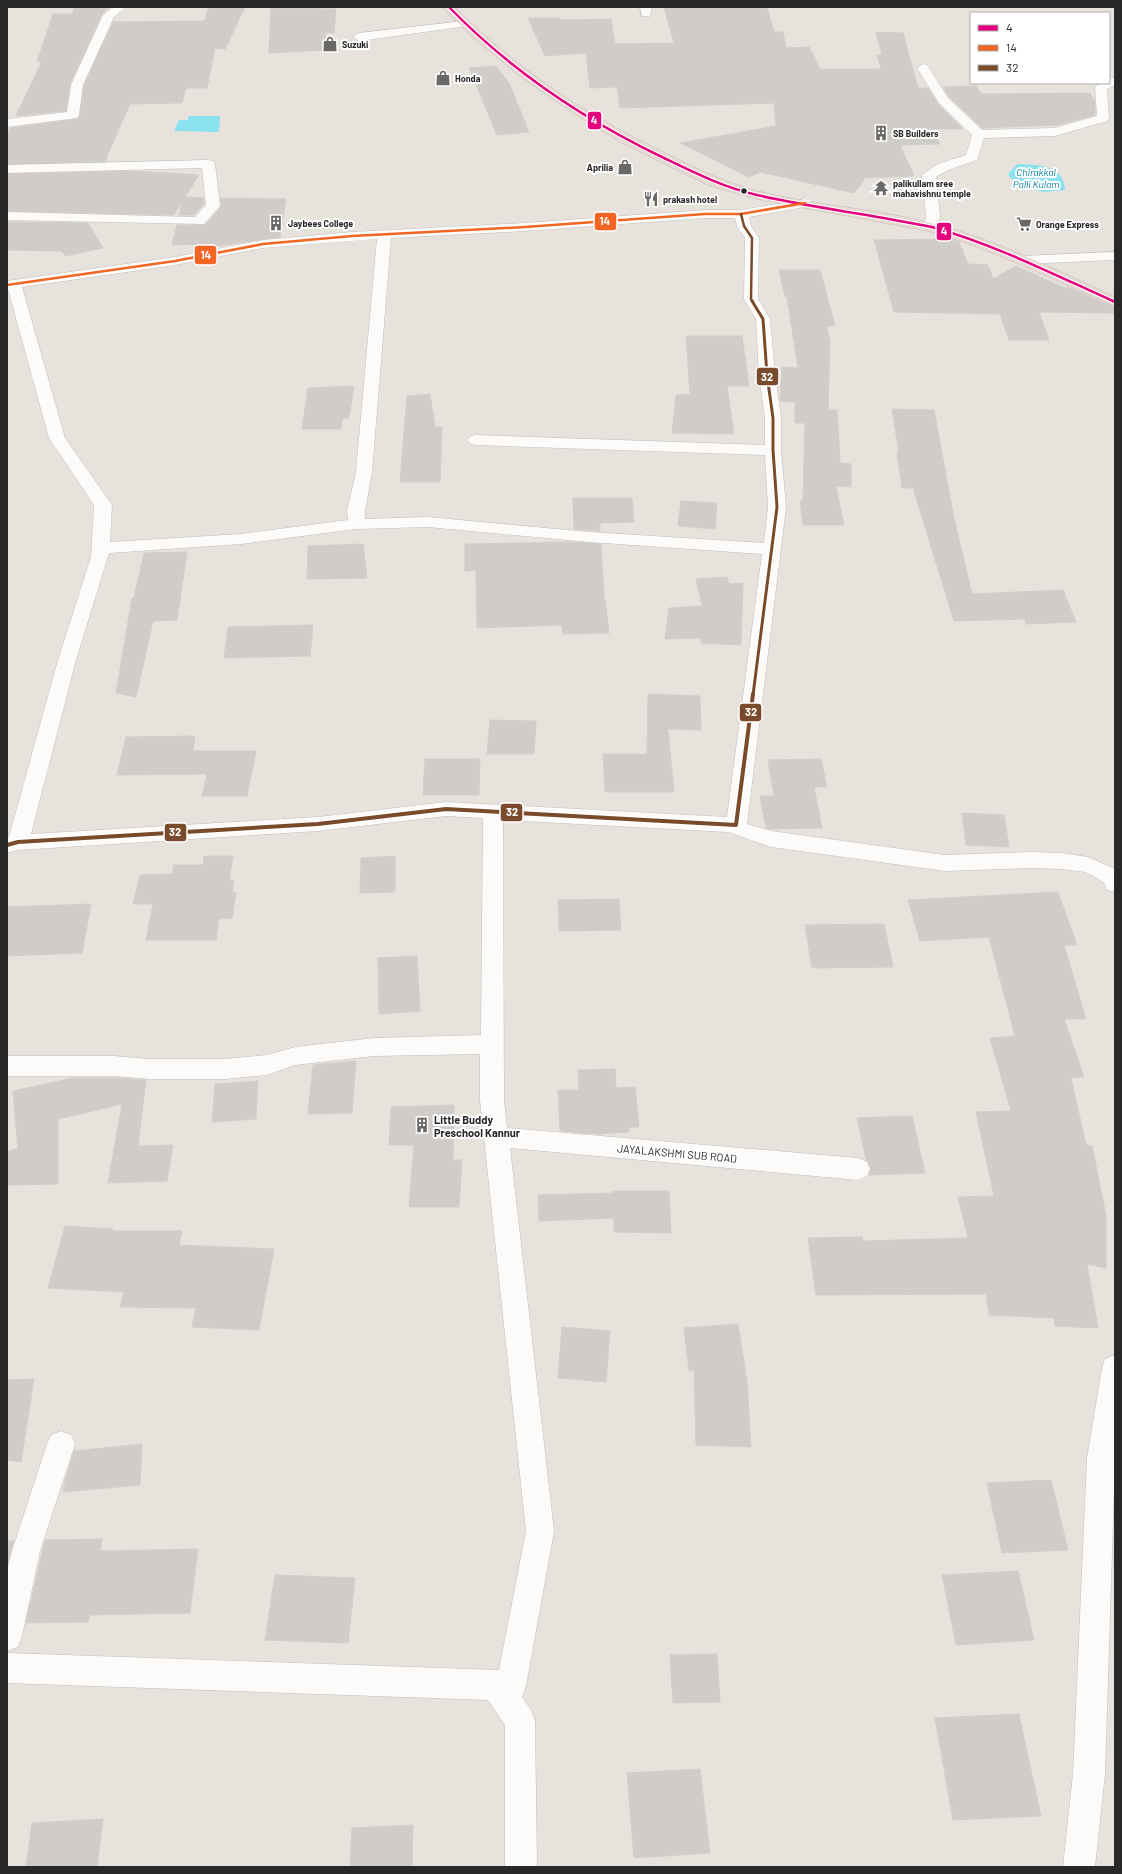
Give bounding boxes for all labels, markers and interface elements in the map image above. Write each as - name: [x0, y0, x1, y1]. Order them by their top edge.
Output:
- legend: [970, 12, 1110, 84]
- text: 4: [1006, 20, 1013, 34]
- shop icon: Suzuki: [321, 35, 339, 53]
- place label: Suzuki: [342, 39, 368, 50]
- text: 14: [1006, 40, 1017, 54]
- text: 32: [1006, 60, 1019, 74]
- shop icon: Honda: [434, 69, 452, 87]
- place label: Honda: [455, 73, 481, 84]
- line badge: 4: [587, 111, 602, 130]
- text: 4: [591, 113, 598, 126]
- building icon: SB Builders: [872, 124, 890, 142]
- place label: SB Builders: [893, 128, 939, 139]
- shop icon: Aprilia: [616, 158, 634, 176]
- place label: Aprilia: [587, 162, 613, 173]
- water label: Chirakkal Palli Kulam: [1013, 166, 1059, 190]
- place label: palikullam sree mahavishnu temple: [893, 178, 971, 199]
- temple icon: palikullam sree mahavishnu temple: [872, 179, 890, 197]
- unlabelled marker: [739, 186, 749, 196]
- restaurant icon: prakash hotel: [642, 190, 660, 208]
- place label: prakash hotel: [663, 194, 717, 205]
- line badge: 14: [594, 212, 617, 231]
- building icon: Jaybees College: [267, 214, 285, 232]
- text: 14: [600, 214, 611, 227]
- supermarket icon: Orange Express: [1015, 215, 1033, 233]
- place label: Jaybees College: [288, 218, 353, 229]
- place label: Orange Express: [1036, 219, 1099, 230]
- line badge: 4: [936, 222, 952, 241]
- text: 4: [941, 224, 948, 237]
- line badge: 14: [194, 245, 217, 265]
- text: 14: [201, 248, 212, 261]
- line badge: 32: [756, 367, 779, 386]
- text: 32: [761, 370, 773, 383]
- line badge: 32: [739, 703, 762, 722]
- text: 32: [745, 705, 757, 718]
- line badge: 32: [500, 803, 523, 822]
- text: 32: [506, 805, 518, 818]
- line badge: 32: [164, 823, 187, 842]
- text: 32: [169, 825, 181, 838]
- place label: Little Buddy Preschool Kannur: [434, 1113, 521, 1139]
- building icon: Little Buddy Preschool Kannur: [413, 1116, 431, 1134]
- street label: JAYALAKSHMI SUB ROAD: [616, 1141, 738, 1165]

